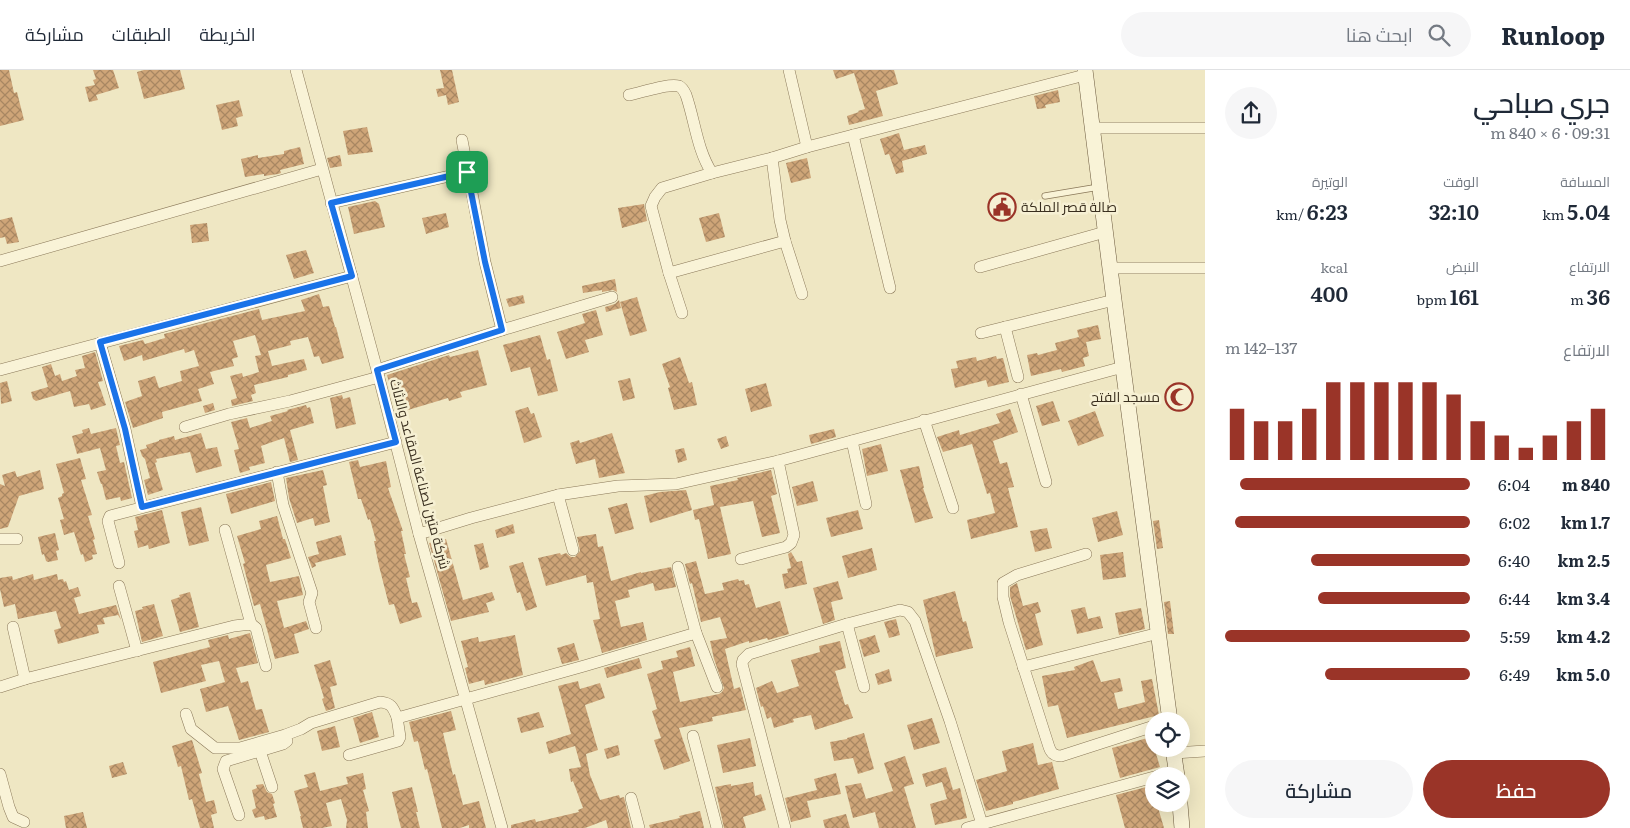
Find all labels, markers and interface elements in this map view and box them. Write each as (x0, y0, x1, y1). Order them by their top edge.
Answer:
search box (1121, 12, 1471, 57)
text: Runloop (1501, 17, 1605, 52)
text: مشاركة (25, 20, 84, 47)
text: الطبقات (112, 20, 171, 47)
text: الخريطة (199, 20, 256, 47)
text: ابحث هنا (1346, 20, 1413, 48)
icon: search (1425, 21, 1453, 49)
text: جري صباحي (1473, 80, 1610, 122)
button: share (1225, 87, 1277, 139)
text: 09:31 · 6 × 840 m (1490, 120, 1610, 144)
pin (446, 151, 488, 193)
icon: arrive (453, 158, 481, 186)
text: الوتيرة (1312, 171, 1348, 191)
text: الوقت (1443, 171, 1479, 191)
text: المسافة (1560, 171, 1610, 191)
public building icon: صالة قصر الملكة (987, 192, 1017, 222)
text: 6:23 (1307, 195, 1348, 226)
text: 32:10 (1429, 195, 1479, 226)
text: 5.04 (1567, 195, 1610, 226)
place label: صالة قصر الملكة (1021, 196, 1117, 216)
text: /km (1276, 204, 1307, 224)
text: km (1542, 204, 1567, 224)
text: النبض (1446, 256, 1479, 276)
text: الارتفاع (1569, 256, 1610, 276)
text: kcal (1320, 257, 1348, 277)
text: 400 (1311, 277, 1348, 308)
text: 161 (1450, 280, 1479, 311)
text: 36 (1587, 280, 1610, 311)
text: bpm (1417, 289, 1450, 309)
text: m (1570, 289, 1587, 309)
text: 137–142 m (1225, 335, 1297, 359)
text: الارتفاع (1563, 337, 1610, 361)
street label: شركة متين لصناعة المقاعد والاثاث (386, 376, 456, 571)
mosque icon: مسجد الفتح (1164, 382, 1194, 412)
place label: مسجد الفتح (1091, 386, 1160, 406)
text: 6:04 (1498, 472, 1530, 496)
text: 840 m (1562, 472, 1610, 496)
text: 6:02 (1499, 510, 1530, 534)
text: 1.7 km (1561, 510, 1610, 534)
text: 6:40 (1498, 548, 1530, 572)
text: 2.5 km (1558, 548, 1610, 572)
text: 6:44 (1499, 586, 1530, 610)
text: 3.4 km (1557, 586, 1610, 610)
text: 5:59 (1500, 624, 1530, 648)
text: 4.2 km (1557, 624, 1610, 648)
text: 6:49 (1499, 662, 1530, 686)
text: 5.0 km (1556, 662, 1610, 686)
map controls (1145, 712, 1190, 812)
button: locate (1145, 712, 1190, 757)
button: مشاركة (1225, 760, 1413, 818)
button: حفظ (1423, 760, 1610, 818)
button: layers (1145, 767, 1190, 812)

